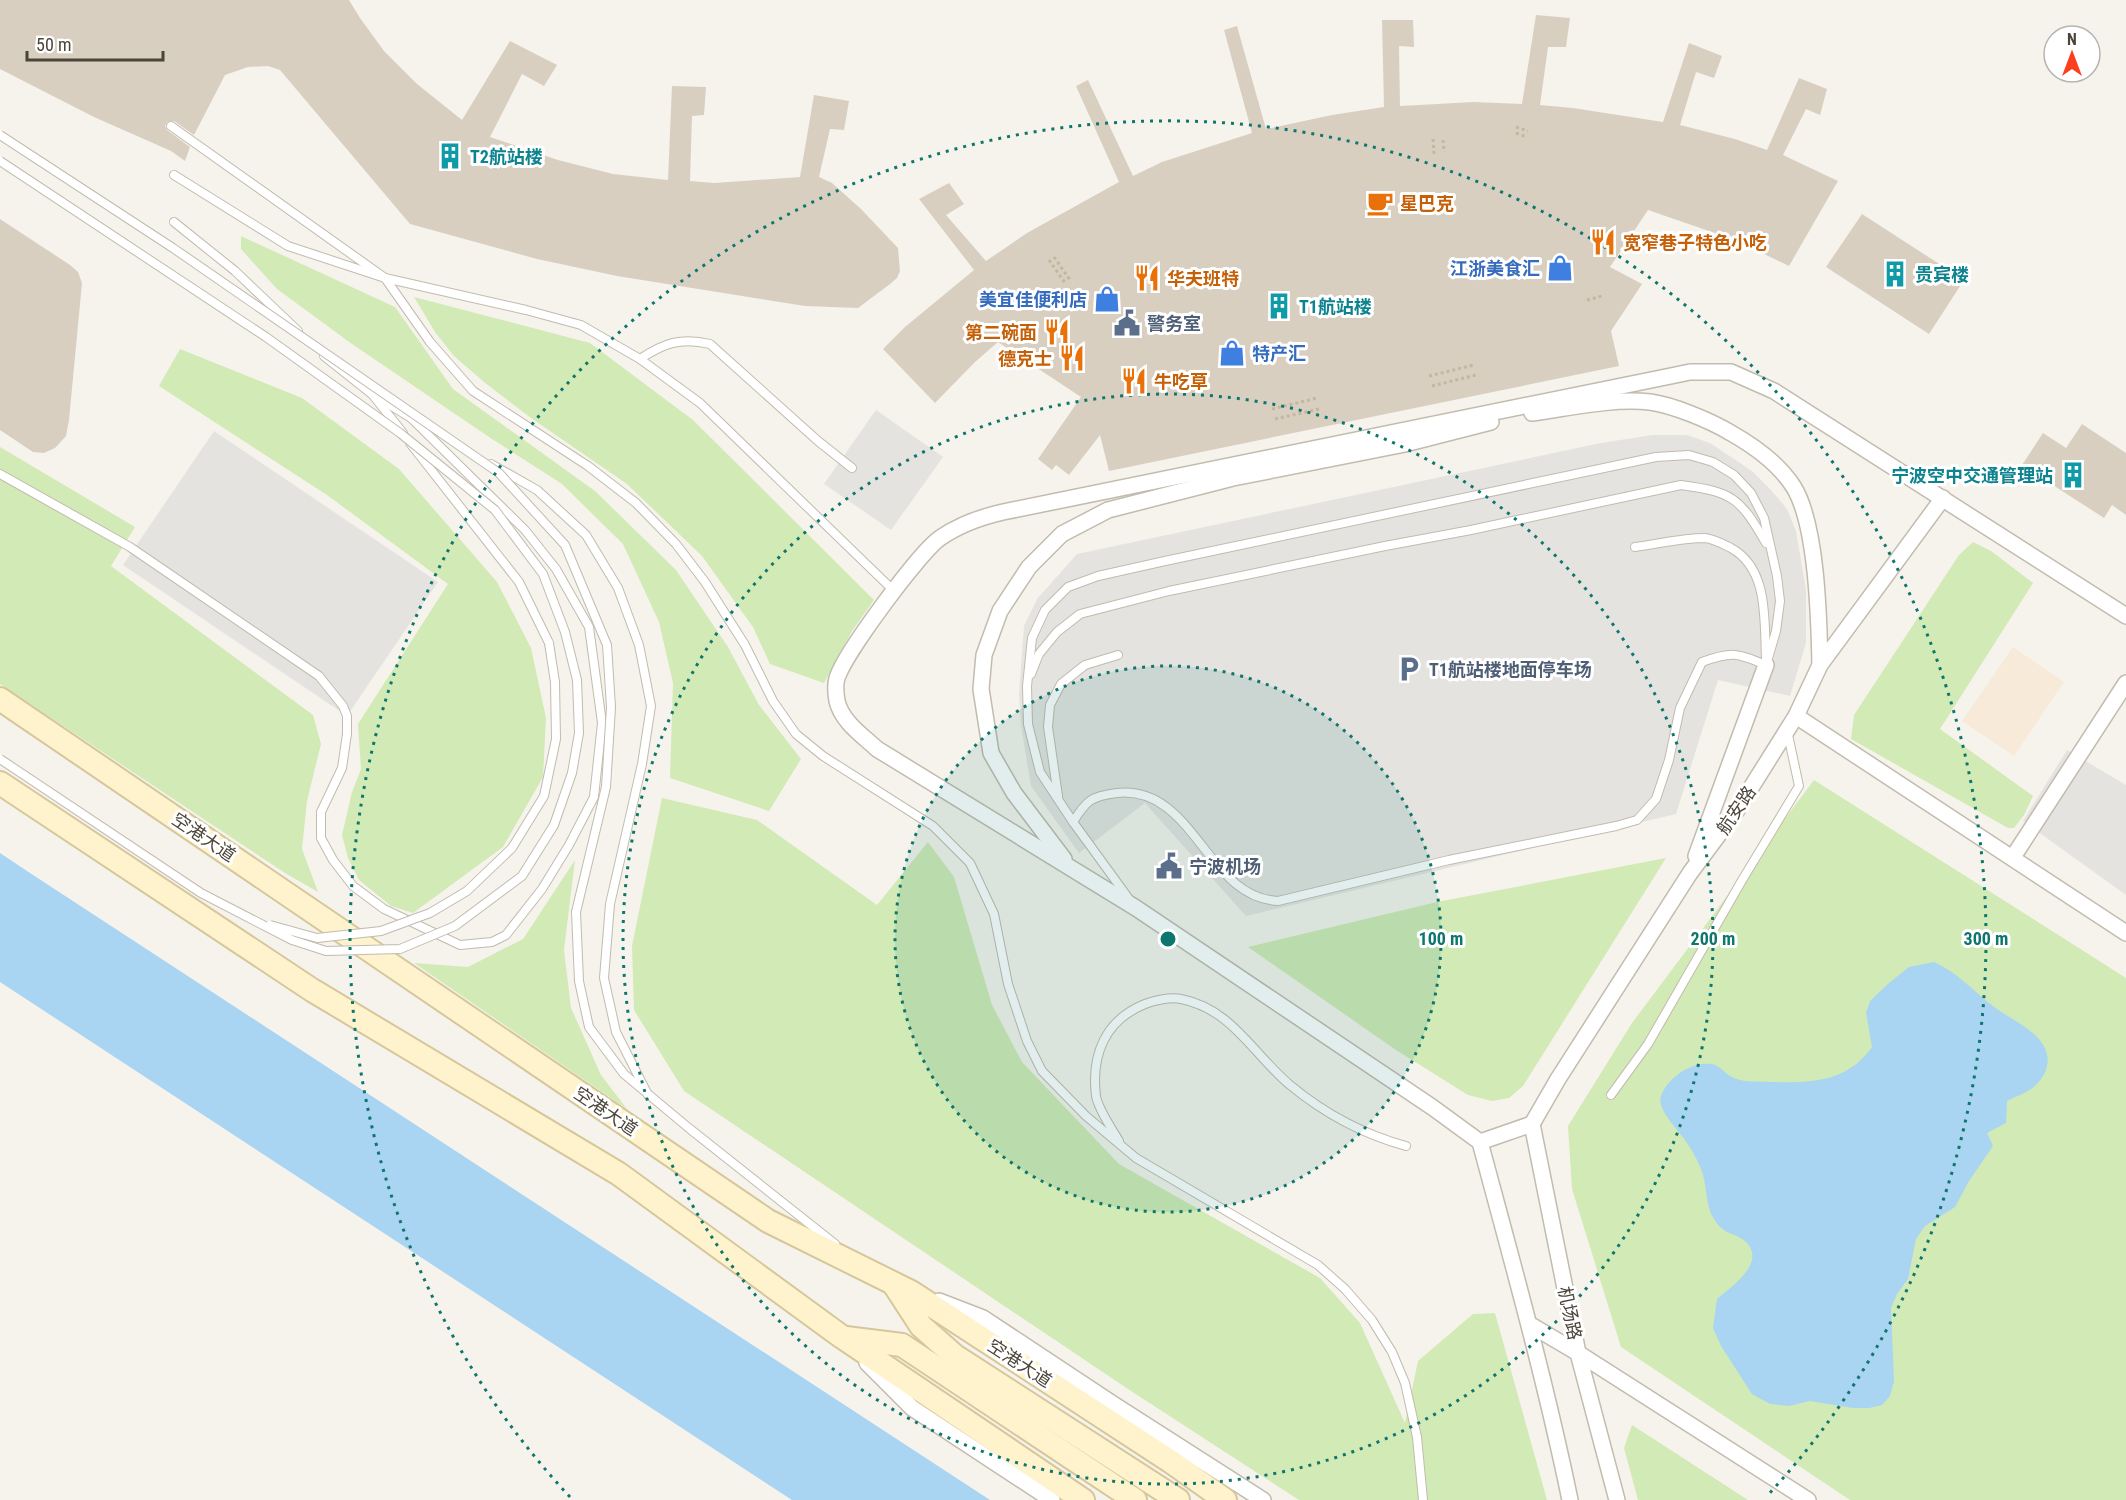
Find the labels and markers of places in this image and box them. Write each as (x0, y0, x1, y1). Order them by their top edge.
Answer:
building icon: T2航站楼 (435, 141, 465, 171)
place label: T2航站楼 (470, 146, 543, 167)
cafe icon: 星巴克 (1365, 188, 1395, 218)
place label: 星巴克 (1400, 193, 1454, 214)
restaurant icon: 宽窄巷子特色小吃 (1588, 227, 1618, 257)
place label: 宽窄巷子特色小吃 (1623, 232, 1767, 253)
shop icon: 江浙美食汇 (1545, 253, 1575, 283)
place label: 江浙美食汇 (1450, 258, 1540, 279)
building icon: 贵宾楼 (1880, 259, 1910, 289)
restaurant icon: 华夫班特 (1132, 263, 1162, 293)
place label: 贵宾楼 (1915, 264, 1969, 285)
place label: 华夫班特 (1167, 268, 1239, 289)
shop icon: 美宜佳便利店 (1092, 284, 1122, 314)
place label: 美宜佳便利店 (979, 289, 1087, 310)
building icon: T1航站楼 (1264, 291, 1294, 321)
place label: T1航站楼 (1299, 296, 1372, 317)
public building icon: 警务室 (1112, 308, 1142, 338)
place label: 警务室 (1147, 313, 1201, 334)
restaurant icon: 第二碗面 (1042, 317, 1072, 347)
place label: 第二碗面 (965, 322, 1037, 343)
shop icon: 特产汇 (1217, 338, 1247, 368)
restaurant icon: 德克士 (1057, 343, 1087, 373)
place label: 特产汇 (1252, 343, 1306, 364)
place label: 德克士 (998, 348, 1052, 369)
restaurant icon: 牛吃草 (1119, 366, 1149, 396)
place label: 牛吃草 (1154, 371, 1208, 392)
building icon: 宁波空中交通管理站 (2058, 460, 2088, 490)
place label: 宁波空中交通管理站 (1891, 465, 2053, 486)
parking icon: T1航站楼地面停车场 (1394, 654, 1424, 684)
place label: T1航站楼地面停车场 (1429, 659, 1592, 680)
public building icon: 宁波机场 (1154, 851, 1184, 881)
place label: 宁波机场 (1189, 856, 1261, 877)
centre of rings (1158, 929, 1178, 949)

